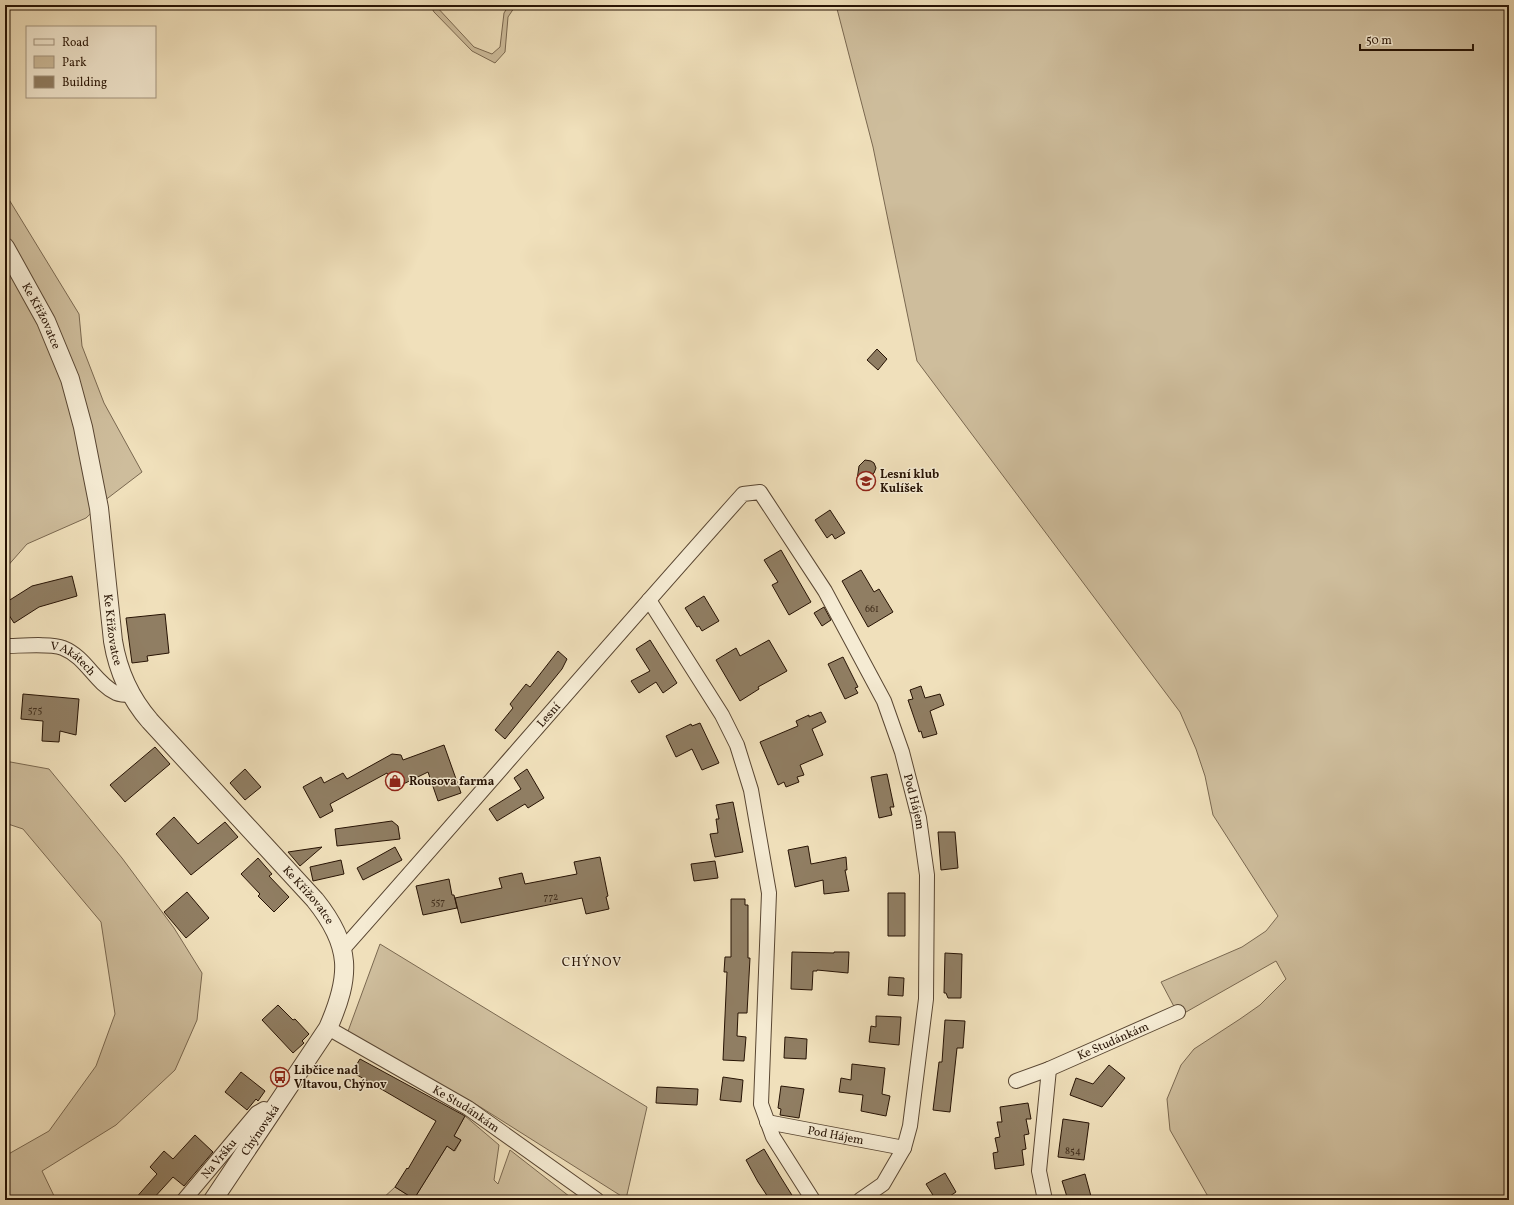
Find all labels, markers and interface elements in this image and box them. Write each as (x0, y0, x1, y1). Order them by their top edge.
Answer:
legend (26, 26, 156, 98)
scale bar (1360, 26, 1473, 52)
text: 50 m (1366, 33, 1392, 49)
text: Road (62, 35, 89, 51)
text: Park (62, 55, 87, 71)
text: Building (62, 75, 107, 91)
street label: Ke Křižovatce (17, 280, 64, 352)
place label: Lesní klub Kulíšek (880, 467, 939, 497)
school or university icon: Lesní klub Kulíšek (855, 470, 877, 492)
street label: Ke Křižovatce (99, 593, 125, 668)
house number: 661 (865, 602, 879, 616)
street label: V Akátech (49, 639, 99, 680)
street label: Lesní (534, 699, 565, 731)
house number: 575 (28, 703, 42, 717)
shop icon: Rousova farma (384, 770, 406, 792)
street label: Pod Hájem (899, 772, 928, 831)
place label: Rousova farma (409, 774, 495, 790)
street label: Ke Křižovatce (278, 863, 337, 928)
house number: 772 (544, 890, 558, 904)
house number: 557 (431, 895, 445, 909)
district label: CHÝNOV (562, 954, 622, 972)
street label: Ke Studánkám (1075, 1019, 1152, 1064)
place label: Libčice nad Vltavou, Chýnov (294, 1063, 387, 1093)
bus stop icon: Libčice nad Vltavou, Chýnov (269, 1066, 291, 1088)
street label: Ke Studánkám (429, 1082, 502, 1137)
street label: Chýnovská (238, 1102, 284, 1159)
street label: Pod Hájem (806, 1123, 865, 1149)
street label: Na Vršku (198, 1136, 241, 1183)
house number: 854 (1065, 1144, 1081, 1158)

